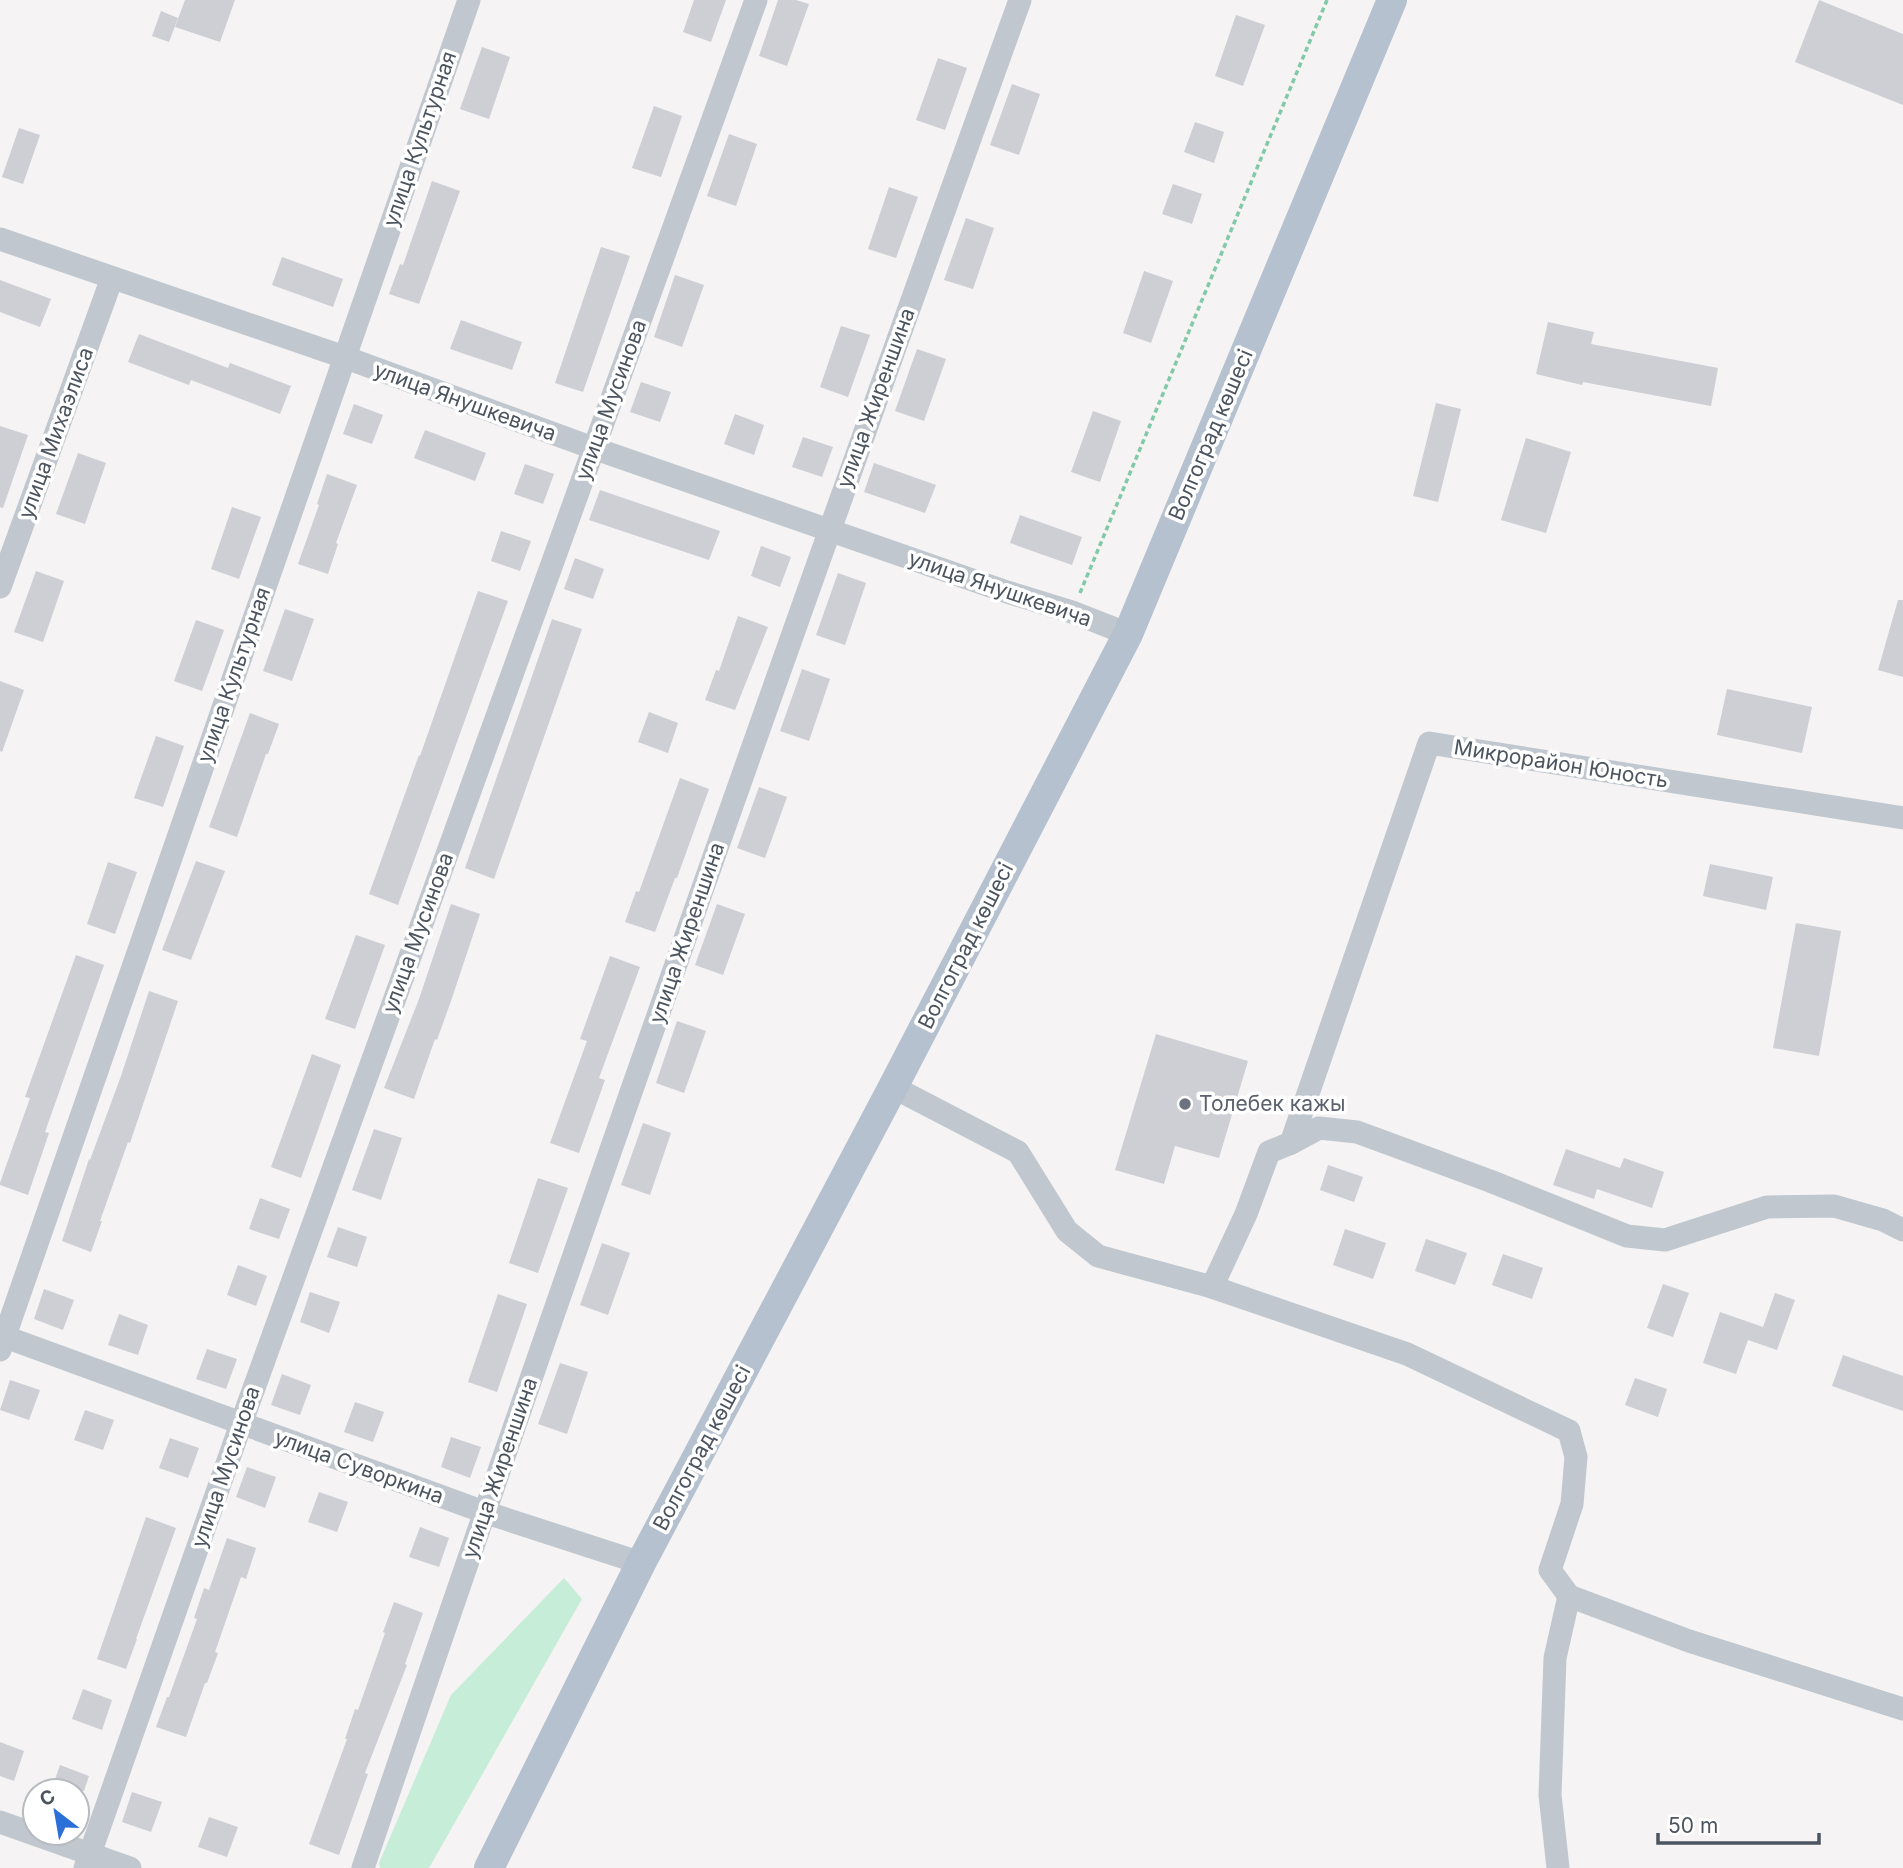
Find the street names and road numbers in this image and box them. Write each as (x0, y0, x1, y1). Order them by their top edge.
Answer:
street label: улица Культурная (378, 48, 461, 230)
street label: улица Жиреншина (831, 304, 920, 491)
street label: улица Мусинова (570, 316, 651, 484)
street label: улица Михаэлиса (13, 344, 98, 522)
street label: Волгоград көшесі (1163, 346, 1258, 524)
street label: улица Янушкевича (371, 357, 560, 446)
street label: улица Янушкевича (905, 545, 1095, 632)
street label: улица Культурная (192, 584, 275, 766)
street label: Микрорайон Юность (1452, 734, 1670, 793)
street label: улица Жиреншина (644, 839, 729, 1027)
street label: улица Мусинова (377, 849, 458, 1017)
street label: Волгоград көшесі (913, 858, 1018, 1033)
street label: Волгоград көшесі (647, 1361, 756, 1535)
street label: улица Жиреншина (457, 1374, 542, 1562)
street label: улица Мусинова (186, 1383, 265, 1551)
street label: улица Суворкина (271, 1424, 447, 1509)

